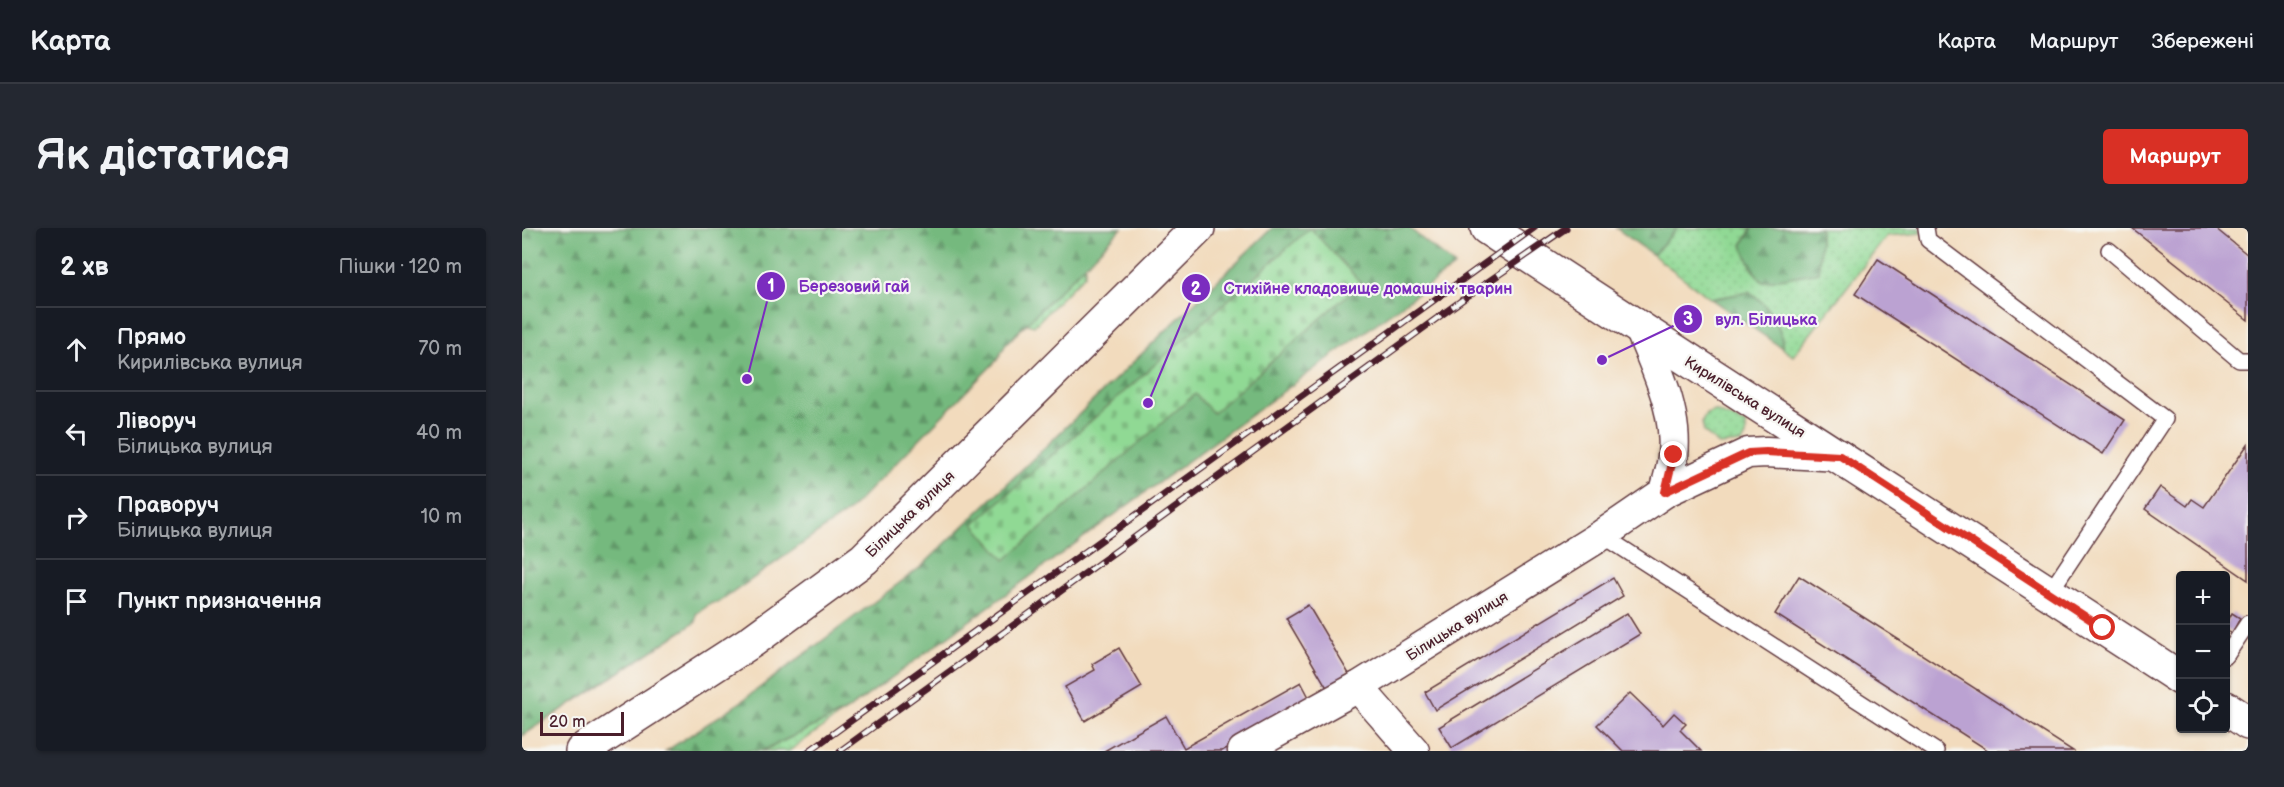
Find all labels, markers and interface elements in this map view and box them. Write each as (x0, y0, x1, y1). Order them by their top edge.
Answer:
text: Карта (30, 25, 110, 58)
text: Карта (1937, 29, 1996, 54)
text: Маршрут (2029, 29, 2119, 54)
text: Збережені (2152, 29, 2254, 54)
button: Маршрут (2103, 129, 2248, 184)
text: Як дістатися (36, 131, 290, 182)
text: 2 хв (60, 252, 109, 283)
text: Пішки · 120 m (339, 255, 462, 279)
callout: Березовий гай (756, 269, 921, 303)
callout: Стихійне кладовище домашніх тварин (1181, 271, 1524, 305)
text: 1 (767, 276, 775, 297)
text: Березовий гай (799, 278, 909, 297)
text: 2 (1191, 279, 1202, 300)
text: Стихійне кладовище домашніх тварин (1224, 280, 1512, 299)
callout: вул. Білицька (1673, 302, 1830, 336)
text: 3 (1683, 309, 1693, 330)
text: вул. Білицька (1715, 311, 1818, 330)
text: Прямо (117, 324, 186, 351)
icon: ahead (60, 333, 93, 366)
text: 70 m (418, 337, 462, 361)
text: Кирилівська вулиця (117, 351, 303, 375)
street label: Кирилівська вулиця (1681, 352, 1809, 442)
text: Ліворуч (117, 408, 197, 435)
icon: left (60, 417, 93, 450)
text: 40 m (416, 421, 462, 445)
text: Білицька вулиця (117, 435, 273, 459)
route end (1660, 441, 1686, 467)
street label: Білицька вулиця (862, 467, 959, 562)
text: Праворуч (117, 492, 219, 519)
icon: right (60, 501, 93, 534)
text: 10 m (421, 505, 462, 529)
text: Білицька вулиця (117, 519, 273, 543)
map controls (2176, 571, 2230, 733)
button: + (2176, 571, 2230, 625)
icon: arrive (60, 585, 93, 618)
street label: Білицька вулиця (1403, 587, 1512, 665)
text: Пункт призначення (117, 588, 322, 615)
route start (2089, 614, 2115, 640)
button: − (2176, 625, 2230, 679)
button: locate (2176, 679, 2230, 733)
scale bar (540, 709, 624, 736)
text: 20 m (549, 713, 585, 732)

